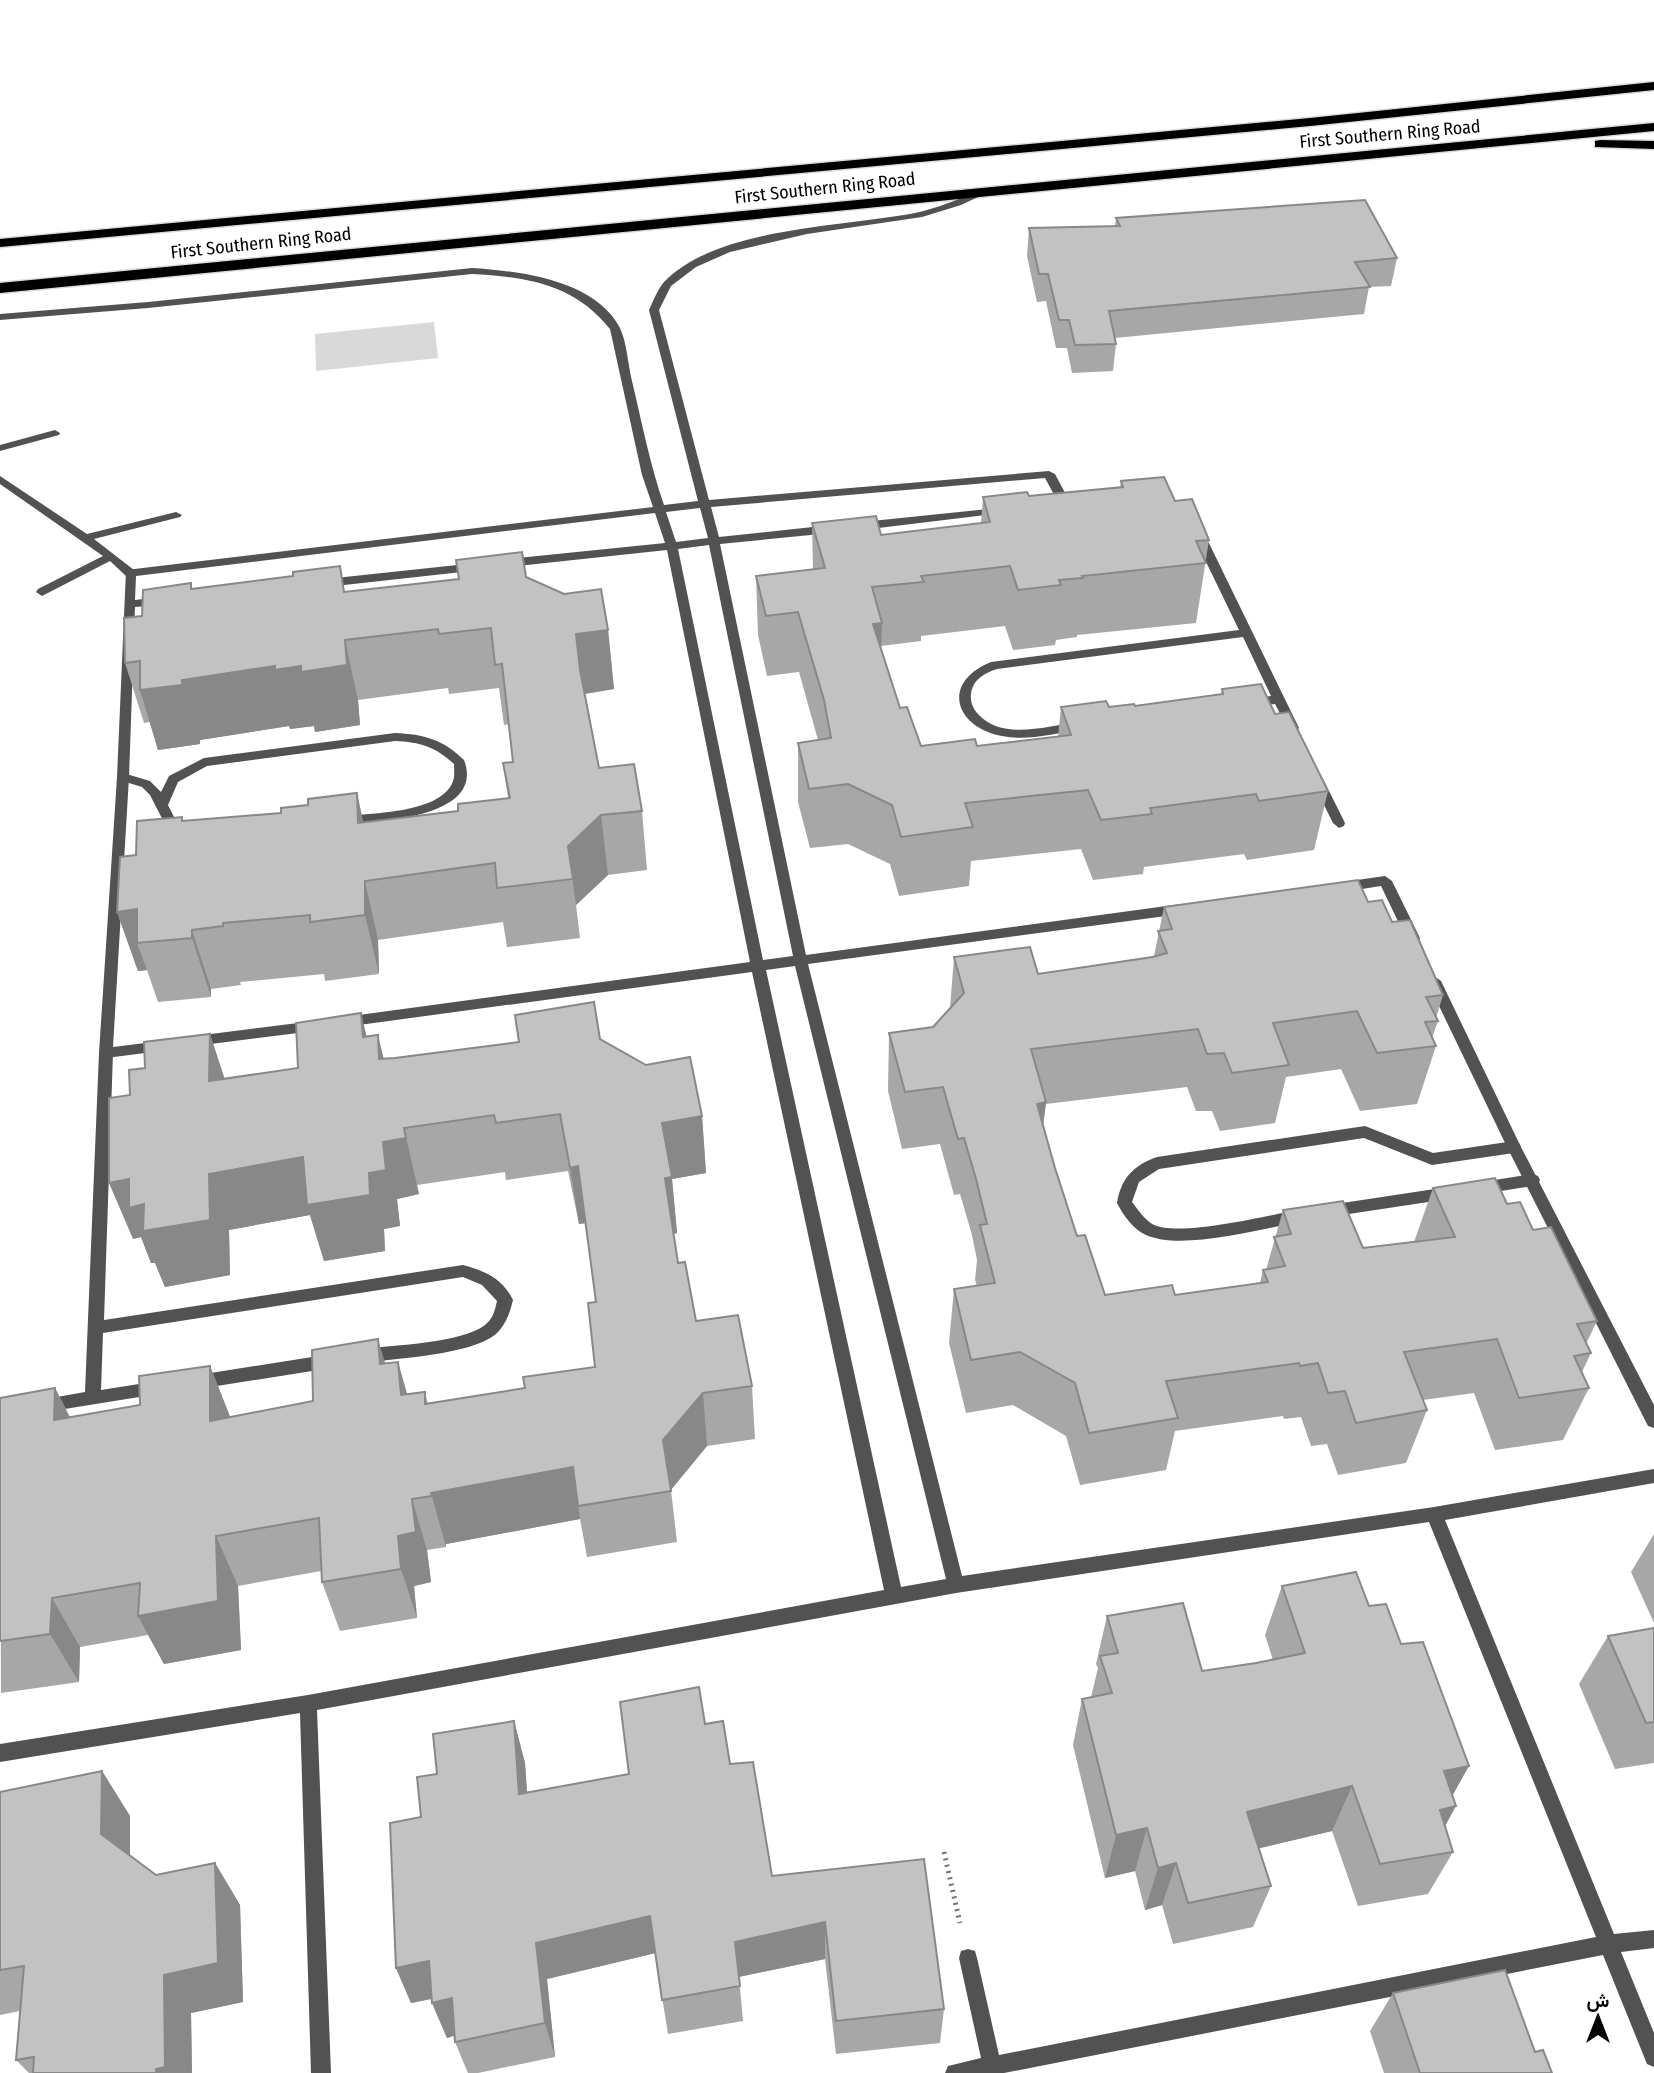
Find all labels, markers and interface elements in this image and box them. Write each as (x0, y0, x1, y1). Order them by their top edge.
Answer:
street label: First Southern Ring Road (1299, 115, 1481, 153)
street label: First Southern Ring Road (734, 168, 916, 208)
street label: First Southern Ring Road (170, 223, 352, 263)
north arrow (1563, 1982, 1633, 2052)
text: ش (1587, 1989, 1610, 2012)

